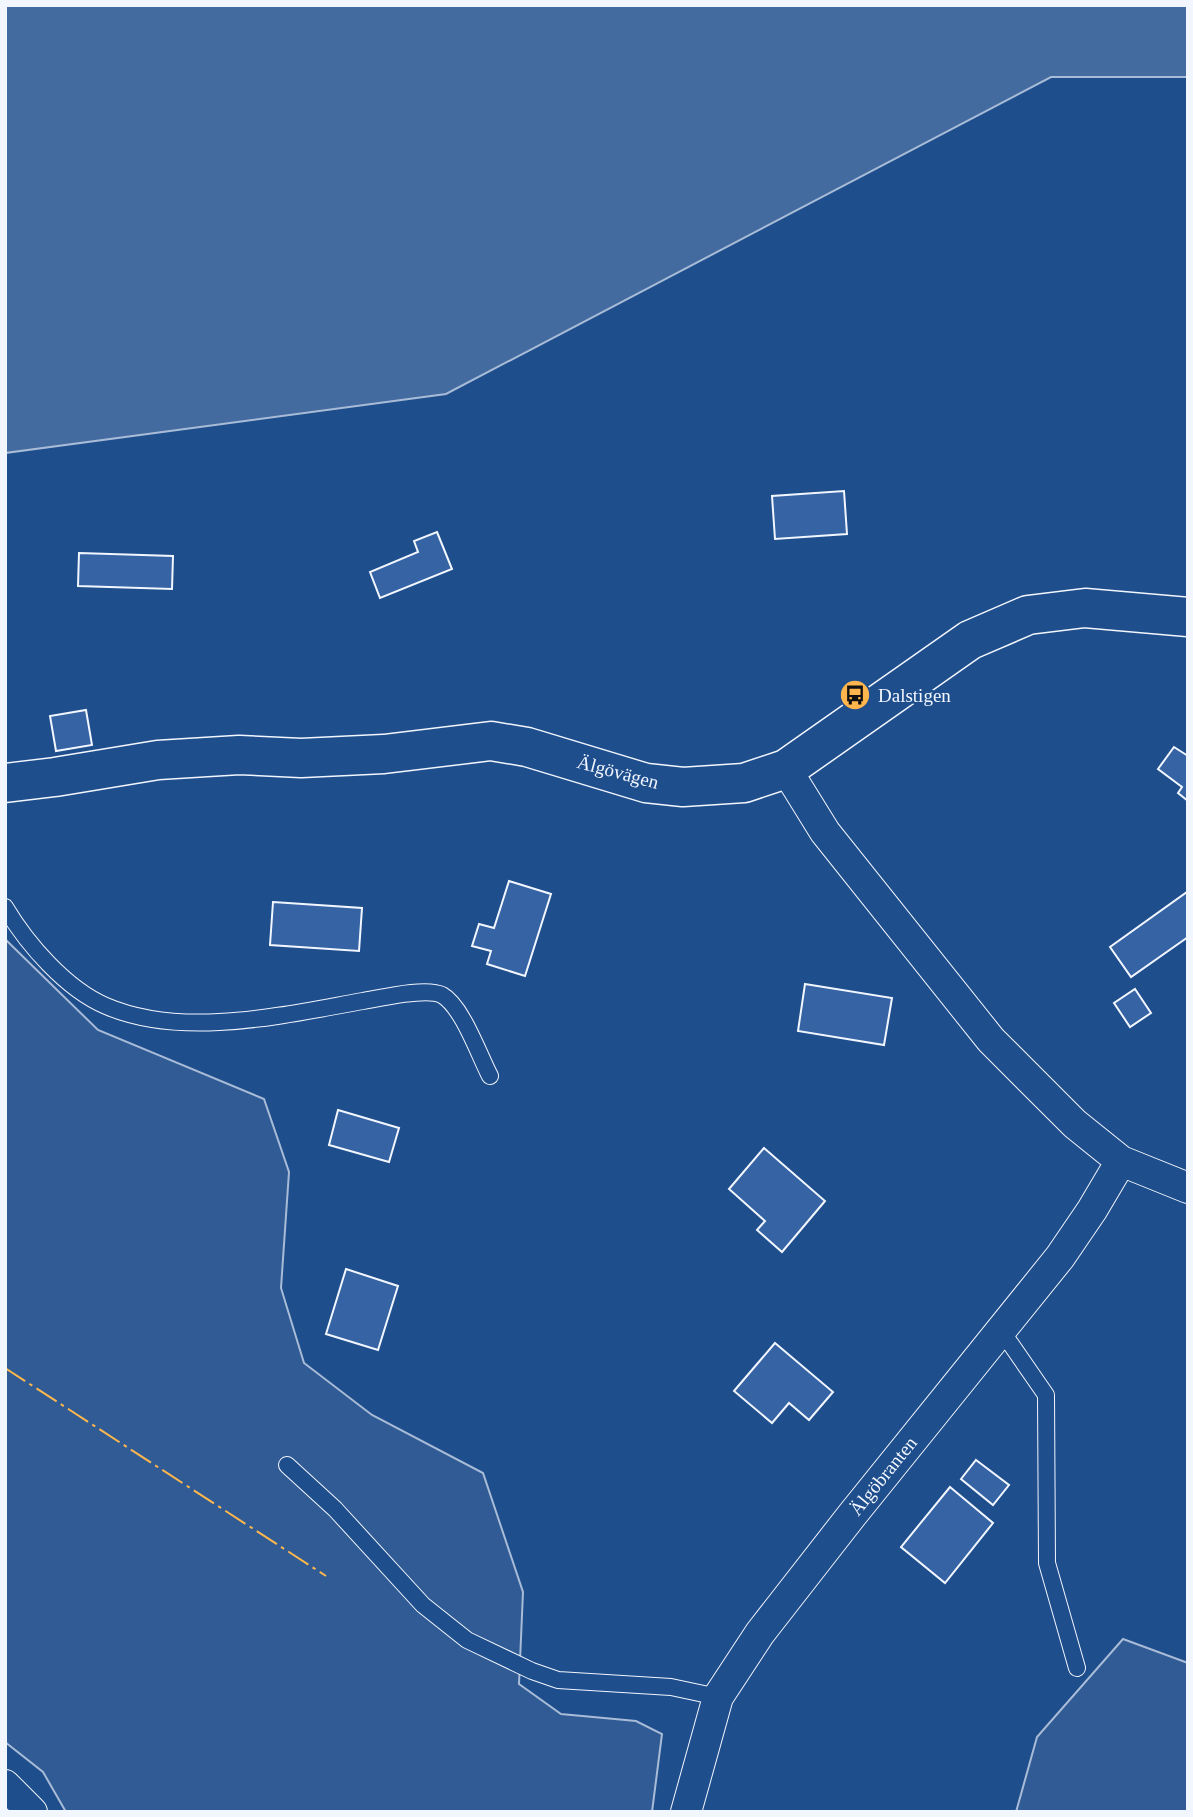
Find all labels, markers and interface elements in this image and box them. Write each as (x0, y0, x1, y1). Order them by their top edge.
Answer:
bus stop icon: Dalstigen (838, 678, 872, 712)
place label: Dalstigen (878, 685, 951, 706)
street label: Älgövägen (575, 751, 661, 793)
street label: Älgöbranten (845, 1432, 921, 1520)

